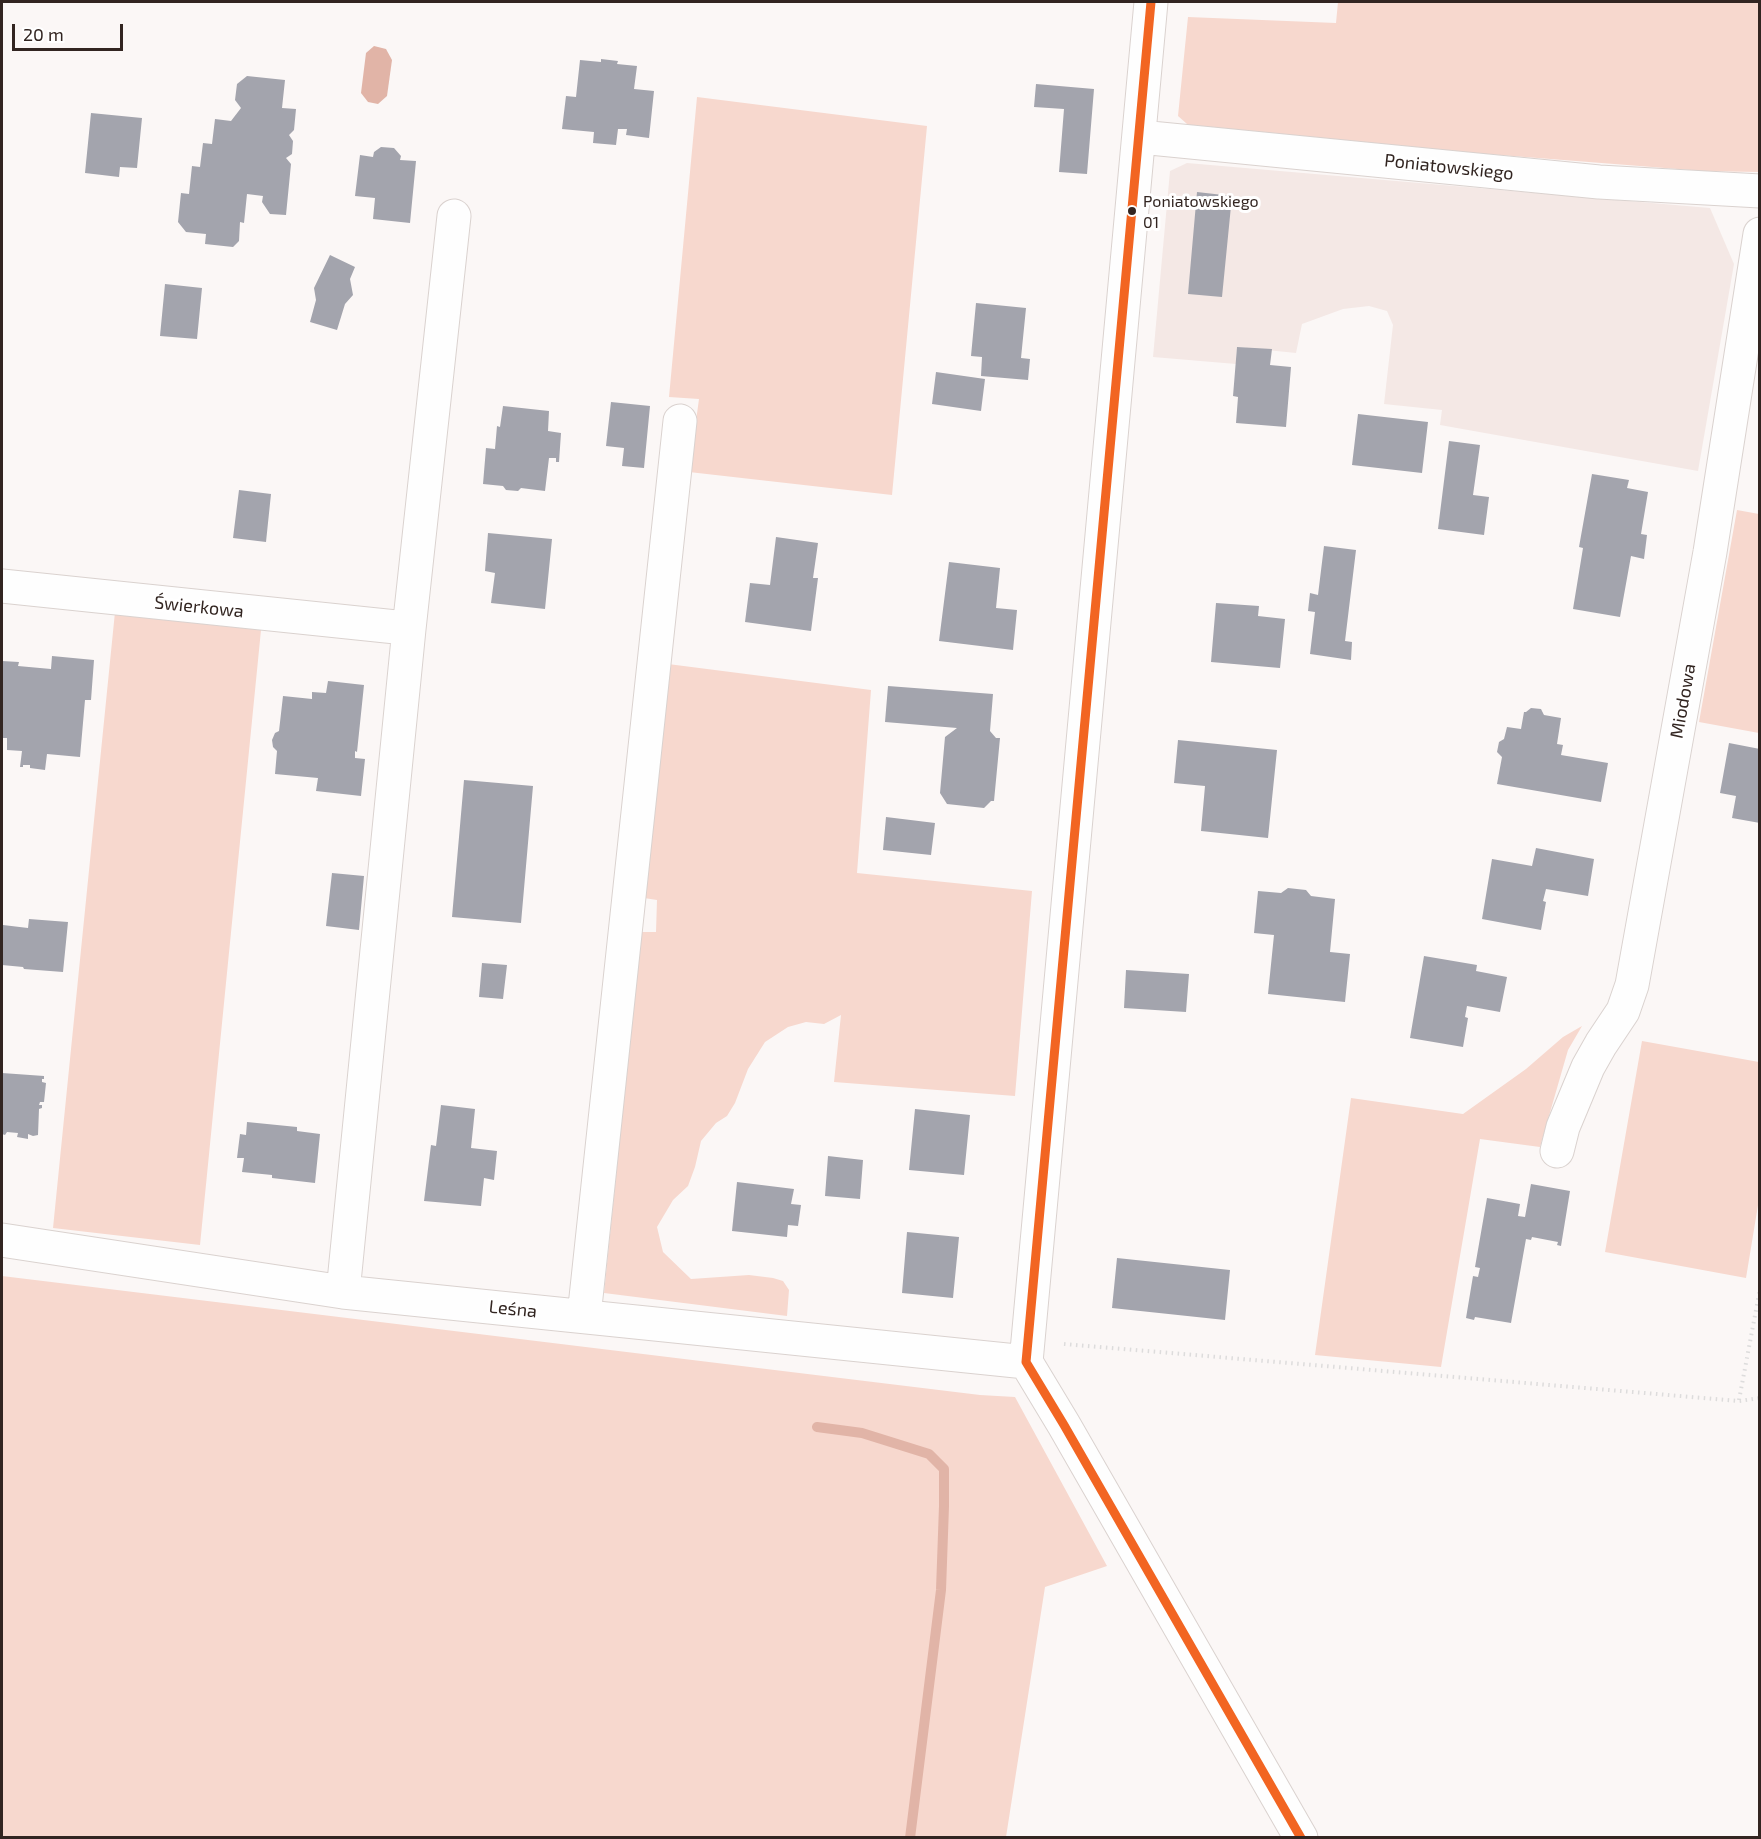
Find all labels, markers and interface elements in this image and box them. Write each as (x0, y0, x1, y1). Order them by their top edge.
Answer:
scale bar (15, 12, 126, 50)
text: 20 m (23, 23, 64, 45)
street label: Poniatowskiego (1383, 149, 1515, 185)
place label: Poniatowskiego 01 (1143, 192, 1259, 230)
marker: Poniatowskiego 01 (1126, 205, 1138, 217)
street label: Świerkowa (153, 592, 245, 622)
street label: Miodowa (1666, 662, 1700, 740)
street label: Leśna (488, 1296, 538, 1322)

